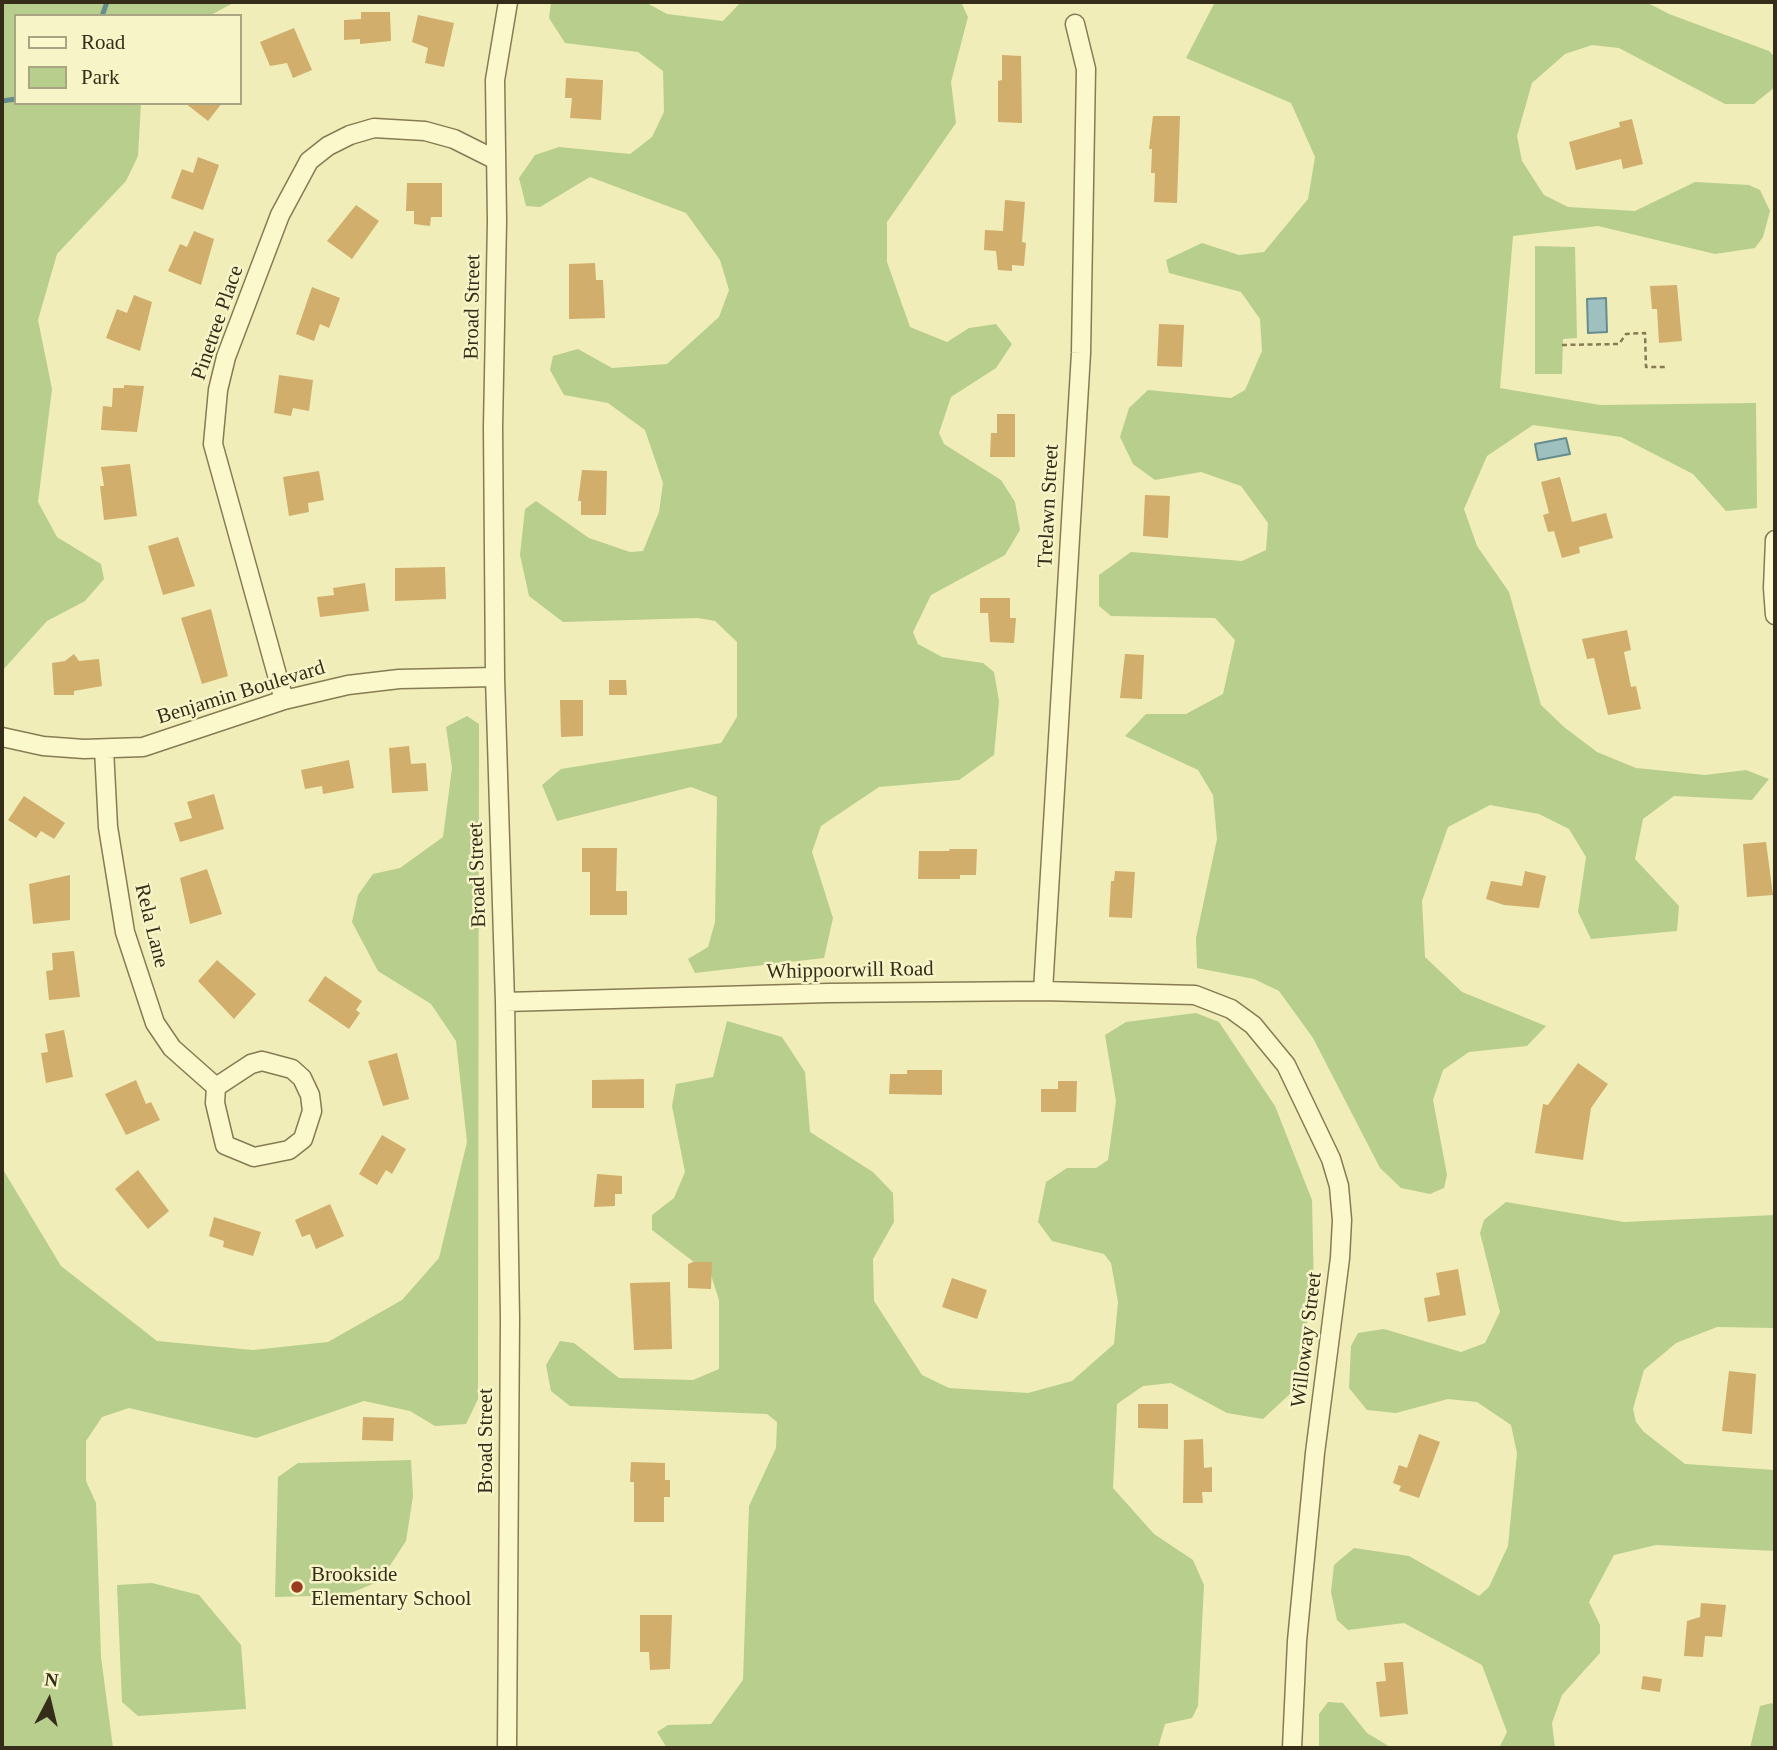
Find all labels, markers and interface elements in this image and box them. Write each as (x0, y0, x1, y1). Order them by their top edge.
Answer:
legend (14, 14, 242, 105)
text: Road (81, 30, 125, 54)
text: Park (81, 65, 120, 89)
street label: Broad Street (459, 254, 487, 360)
street label: Pinetree Place (187, 262, 249, 384)
street label: Trelawn Street (1033, 444, 1065, 568)
street label: Benjamin Boulevard (154, 655, 328, 731)
street label: Broad Street (464, 822, 492, 928)
street label: Rela Lane (128, 881, 174, 971)
street label: Whippoorwill Road (766, 957, 934, 985)
street label: Willoway Street (1286, 1271, 1328, 1409)
street label: Broad Street (473, 1388, 499, 1494)
place label: Brookside Elementary School (311, 1562, 471, 1612)
marker: Brookside Elementary School (289, 1579, 305, 1595)
north arrow (14, 1666, 84, 1736)
text: N (44, 1668, 60, 1691)

